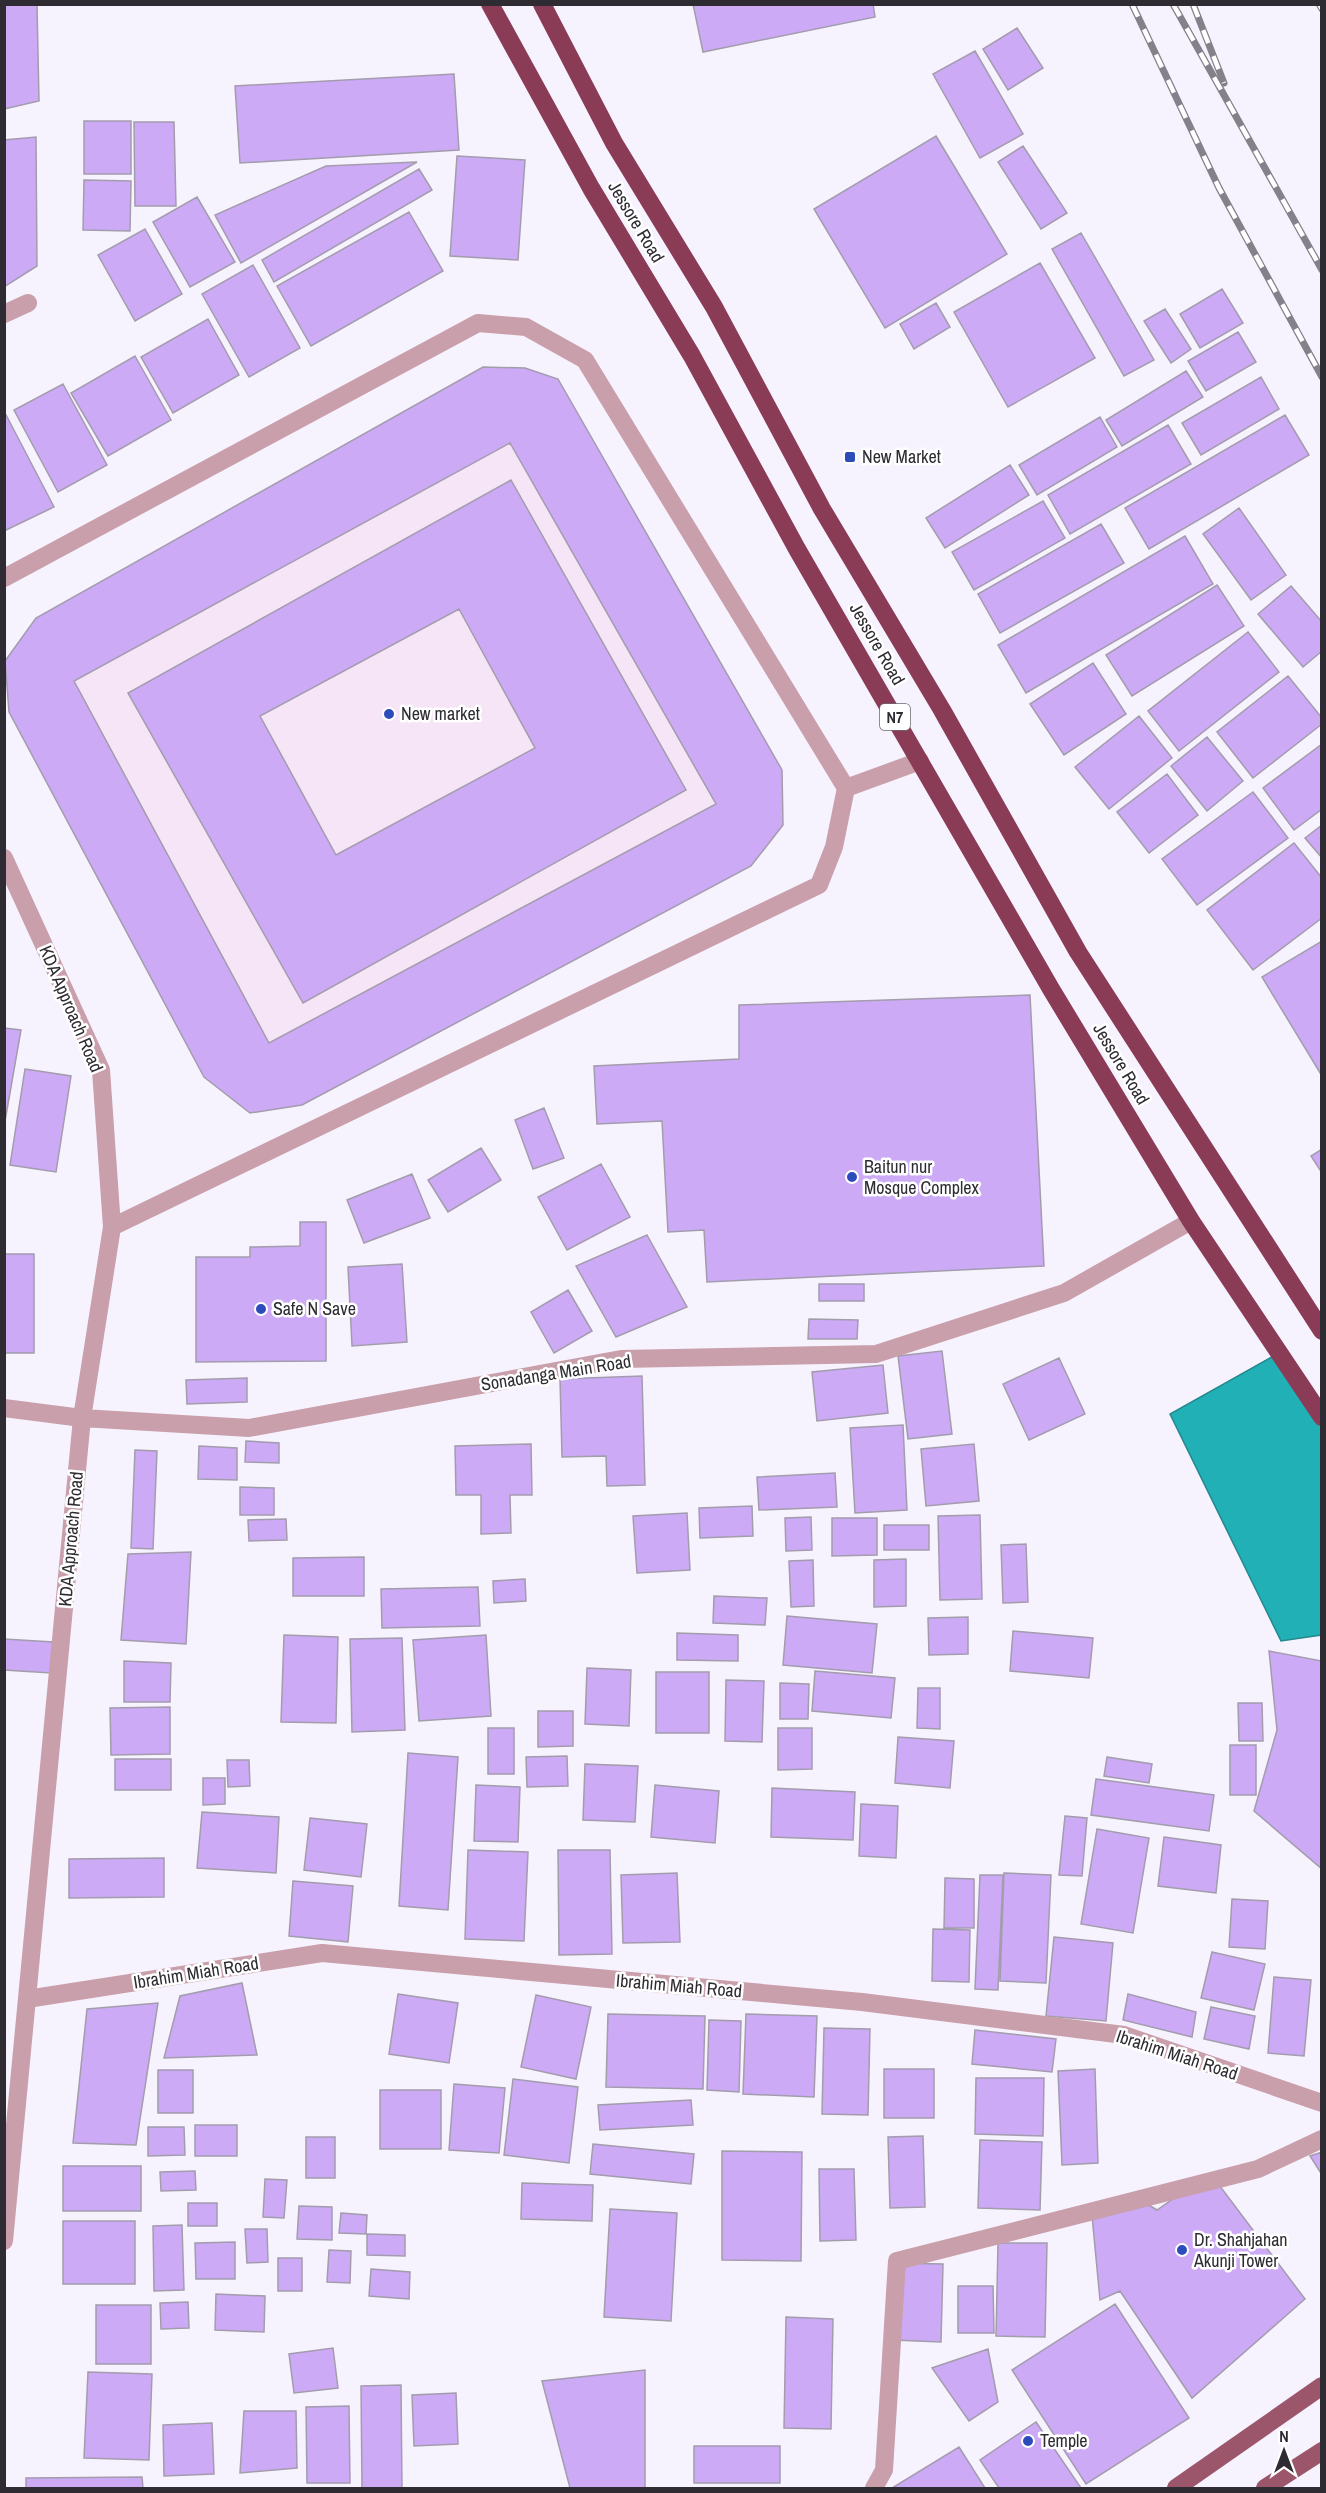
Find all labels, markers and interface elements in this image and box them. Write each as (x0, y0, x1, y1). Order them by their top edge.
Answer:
street label: Jessore Road (602, 176, 671, 267)
place label: New Market (862, 444, 941, 469)
marker: New Market (843, 450, 857, 464)
street label: Jessore Road (844, 598, 911, 689)
place label: New market (401, 701, 480, 726)
road number: N7 (880, 704, 910, 730)
marker: New market (382, 707, 396, 721)
street label: KDA Approach Road (34, 942, 109, 1076)
street label: Jessore Road (1087, 1018, 1156, 1109)
place label: Baitun nur Mosque Complex (864, 1154, 979, 1200)
marker: Baitun nur Mosque Complex (845, 1170, 859, 1184)
place label: Safe N Save (273, 1296, 356, 1321)
marker: Safe N Save (254, 1302, 268, 1316)
street label: Sonadanga Main Road (479, 1348, 633, 1397)
street label: KDA Approach Road (52, 1470, 89, 1607)
street label: Ibrahim Miah Road (132, 1950, 260, 1995)
street label: Ibrahim Miah Road (615, 1968, 743, 2003)
street label: Ibrahim Miah Road (1113, 2023, 1241, 2086)
place label: Dr. Shahjahan Akunji Tower (1193, 2227, 1288, 2273)
marker: Dr. Shahjahan Akunji Tower (1175, 2243, 1189, 2257)
north arrow (1254, 2421, 1314, 2481)
text: N (1279, 2425, 1289, 2447)
place label: Temple (1040, 2428, 1088, 2453)
marker: Temple (1021, 2434, 1035, 2448)

